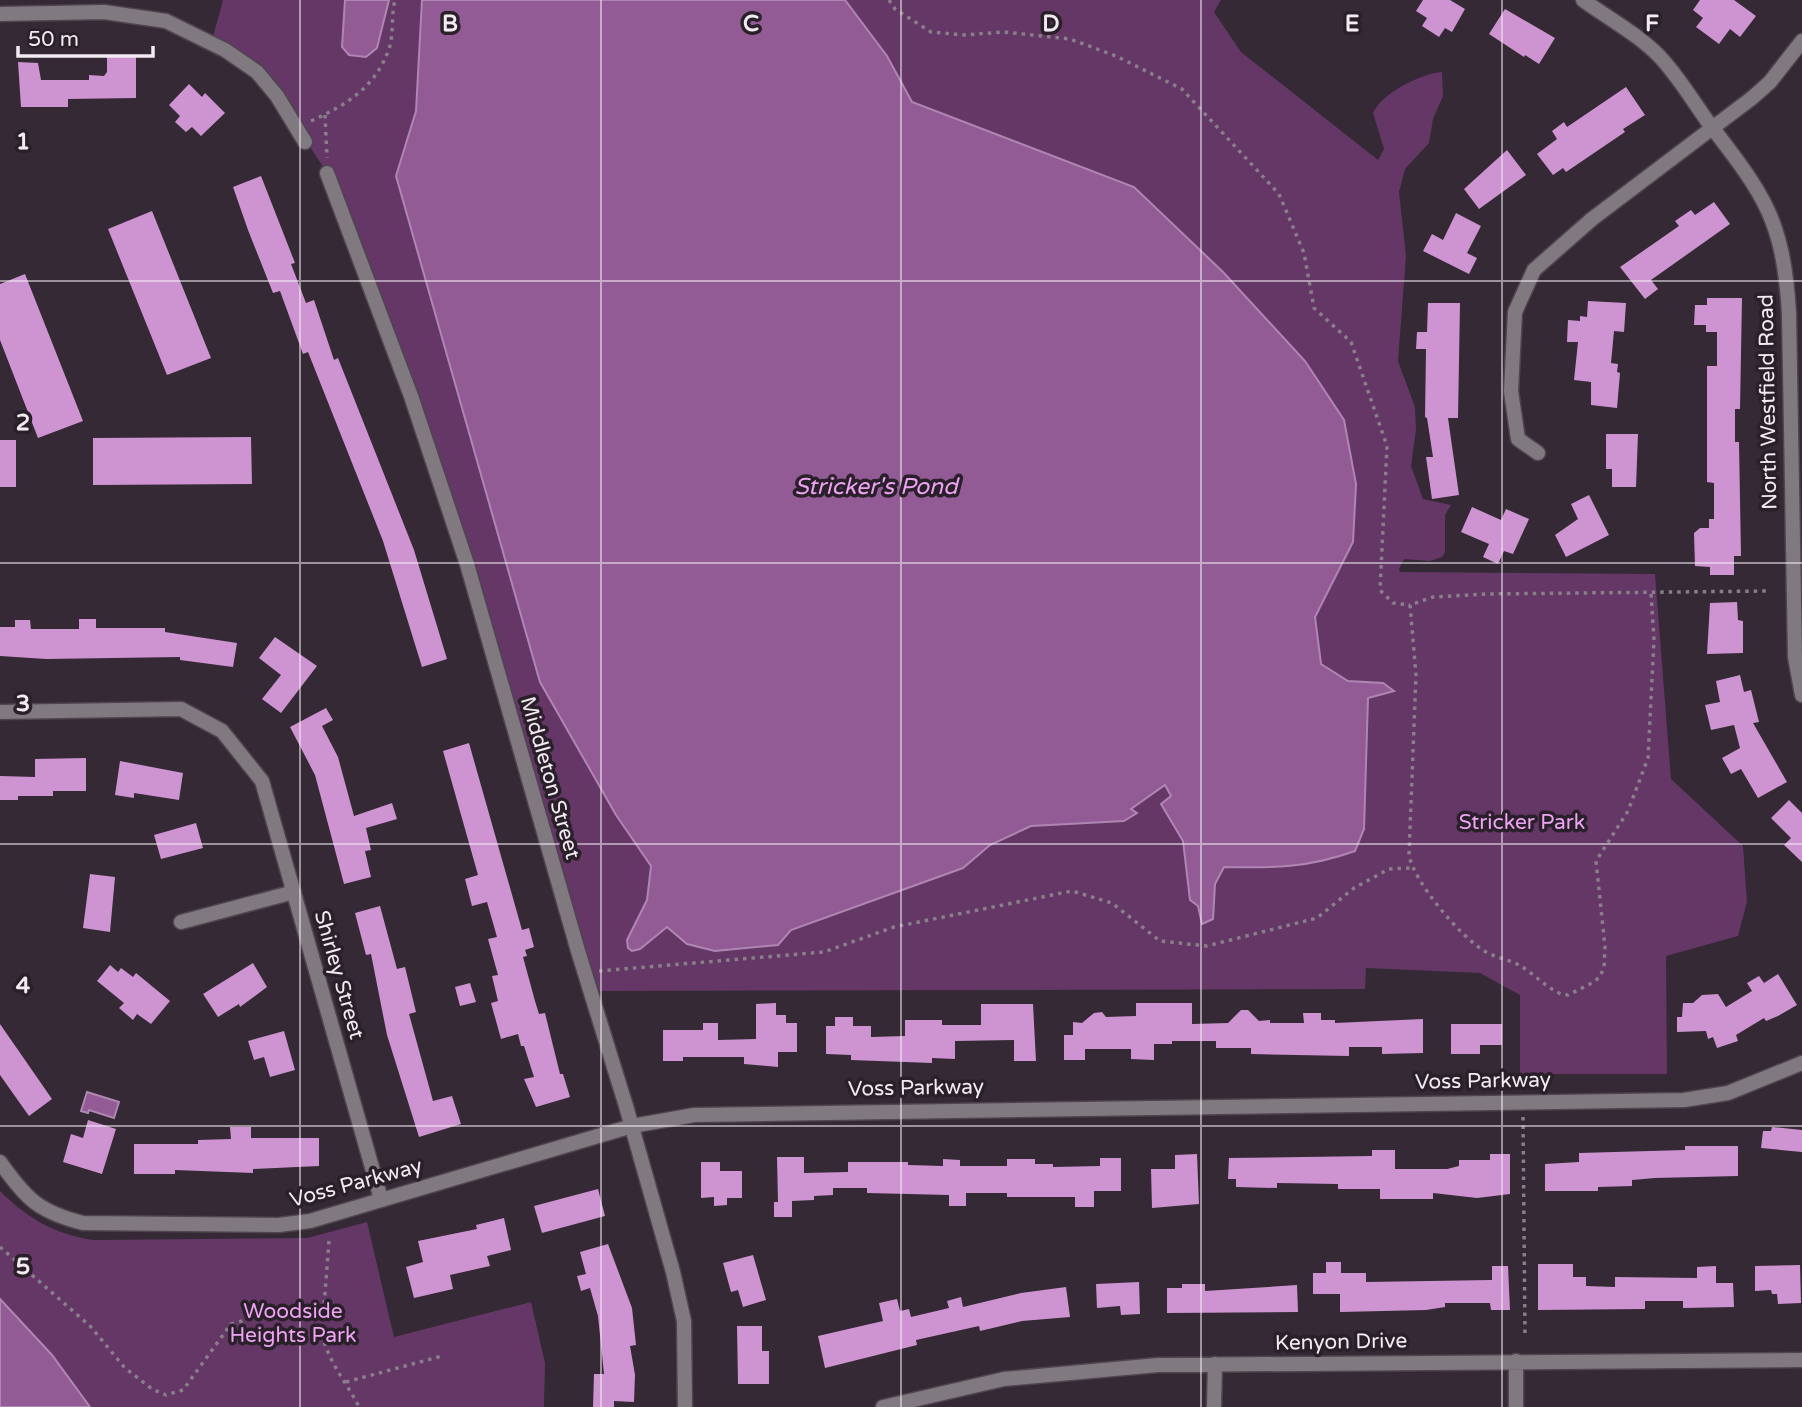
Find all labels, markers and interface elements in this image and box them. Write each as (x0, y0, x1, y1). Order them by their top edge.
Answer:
text: B (442, 10, 458, 38)
text: C (743, 10, 759, 38)
text: D (1042, 10, 1060, 38)
text: E (1345, 10, 1359, 38)
text: F (1645, 10, 1659, 38)
scale bar (18, 14, 152, 58)
text: 50 m (28, 27, 79, 52)
text: 1 (16, 128, 30, 156)
street label: North Westfield Road (1754, 294, 1782, 510)
text: 2 (16, 409, 30, 437)
water label: Stricker's Pond (794, 473, 960, 501)
text: 3 (16, 690, 30, 718)
street label: Middleton Street (515, 694, 585, 862)
park label: Stricker Park (1459, 810, 1585, 835)
street label: Shirley Street (309, 908, 369, 1042)
text: 4 (16, 972, 31, 1000)
street label: Voss Parkway (1415, 1067, 1551, 1095)
street label: Voss Parkway (848, 1074, 984, 1102)
street label: Voss Parkway (287, 1153, 425, 1213)
text: 5 (16, 1253, 30, 1281)
park label: Woodside Heights Park (230, 1299, 356, 1348)
street label: Kenyon Drive (1275, 1328, 1408, 1356)

